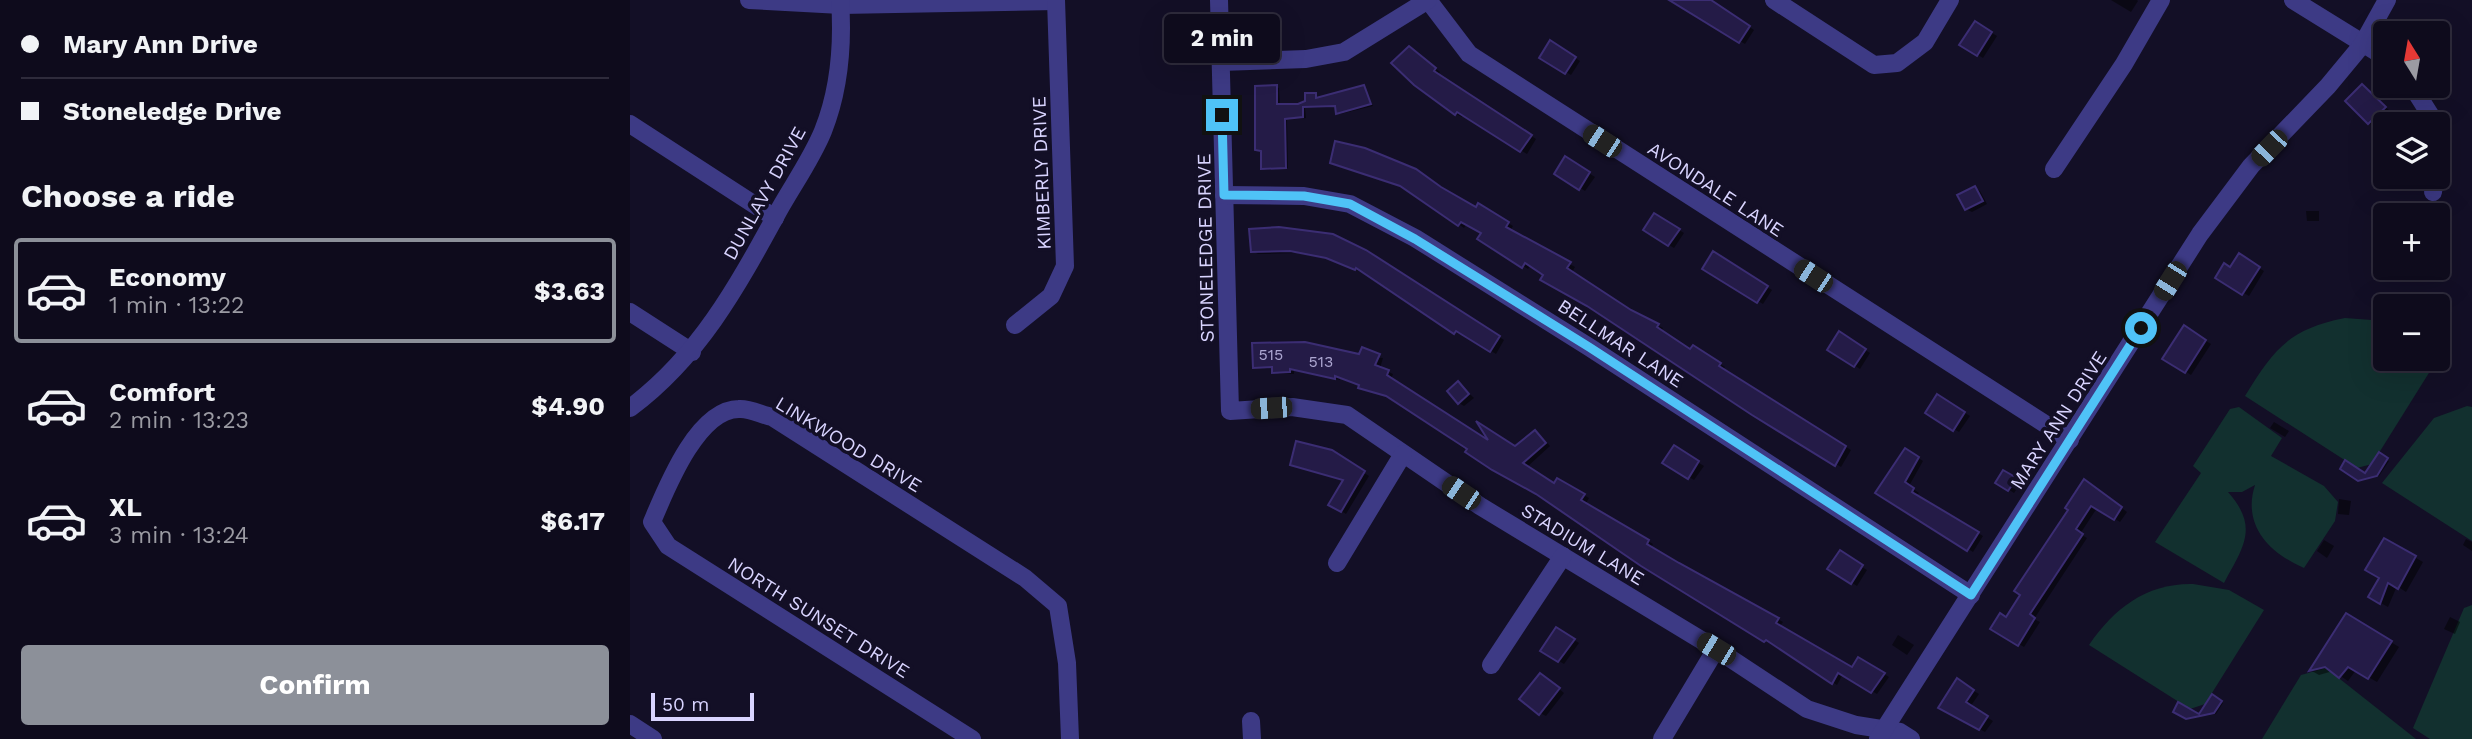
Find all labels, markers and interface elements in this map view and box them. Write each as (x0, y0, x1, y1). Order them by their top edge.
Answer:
callout: 2 min (1164, 13, 1280, 62)
north arrow (2373, 21, 2450, 98)
map controls (2373, 21, 2450, 371)
text: 2 min (1191, 25, 1253, 52)
text: Mary Ann Drive (63, 29, 258, 59)
text: Stoneledge Drive (63, 96, 282, 126)
street label: KIMBERLY DRIVE (1027, 96, 1056, 250)
route end (1206, 99, 1238, 131)
button: layers (2373, 112, 2450, 189)
car (1579, 121, 1626, 161)
street label: DUNLAVY DRIVE (718, 122, 811, 264)
car (2247, 126, 2292, 170)
street label: AVONDALE LANE (1643, 137, 1788, 242)
street label: STONELEDGE DRIVE (1192, 153, 1219, 343)
text: Choose a ride (21, 177, 235, 215)
button: + (2373, 203, 2450, 280)
car (1790, 256, 1837, 296)
car (2150, 258, 2191, 304)
icon: car (25, 259, 88, 322)
text: Economy (109, 262, 226, 292)
text: $3.63 (534, 276, 605, 306)
text: 1 min · 13:22 (109, 292, 245, 319)
street label: BELLMAR LANE (1554, 294, 1688, 393)
button: − (2373, 294, 2450, 371)
route start (2125, 312, 2157, 344)
house number: 515 (1259, 345, 1283, 364)
street label: MARY ANN DRIVE (2005, 347, 2112, 494)
house number: 513 (1309, 352, 1333, 371)
icon: car (25, 374, 88, 437)
text: Comfort (109, 377, 215, 407)
text: $4.90 (531, 391, 605, 421)
street label: LINKWOOD DRIVE (771, 392, 926, 497)
car (1250, 396, 1293, 420)
text: 2 min · 13:23 (109, 407, 249, 434)
car (1438, 473, 1485, 513)
icon: car (25, 489, 88, 552)
text: XL (109, 492, 142, 522)
street label: STADIUM LANE (1517, 499, 1648, 590)
text: $6.17 (540, 506, 605, 536)
text: 3 min · 13:24 (109, 522, 249, 549)
street label: NORTH SUNSET DRIVE (724, 552, 914, 683)
car (1693, 629, 1740, 669)
button: Confirm (21, 645, 609, 725)
scale bar (651, 690, 754, 722)
text: 50 m (662, 693, 709, 716)

